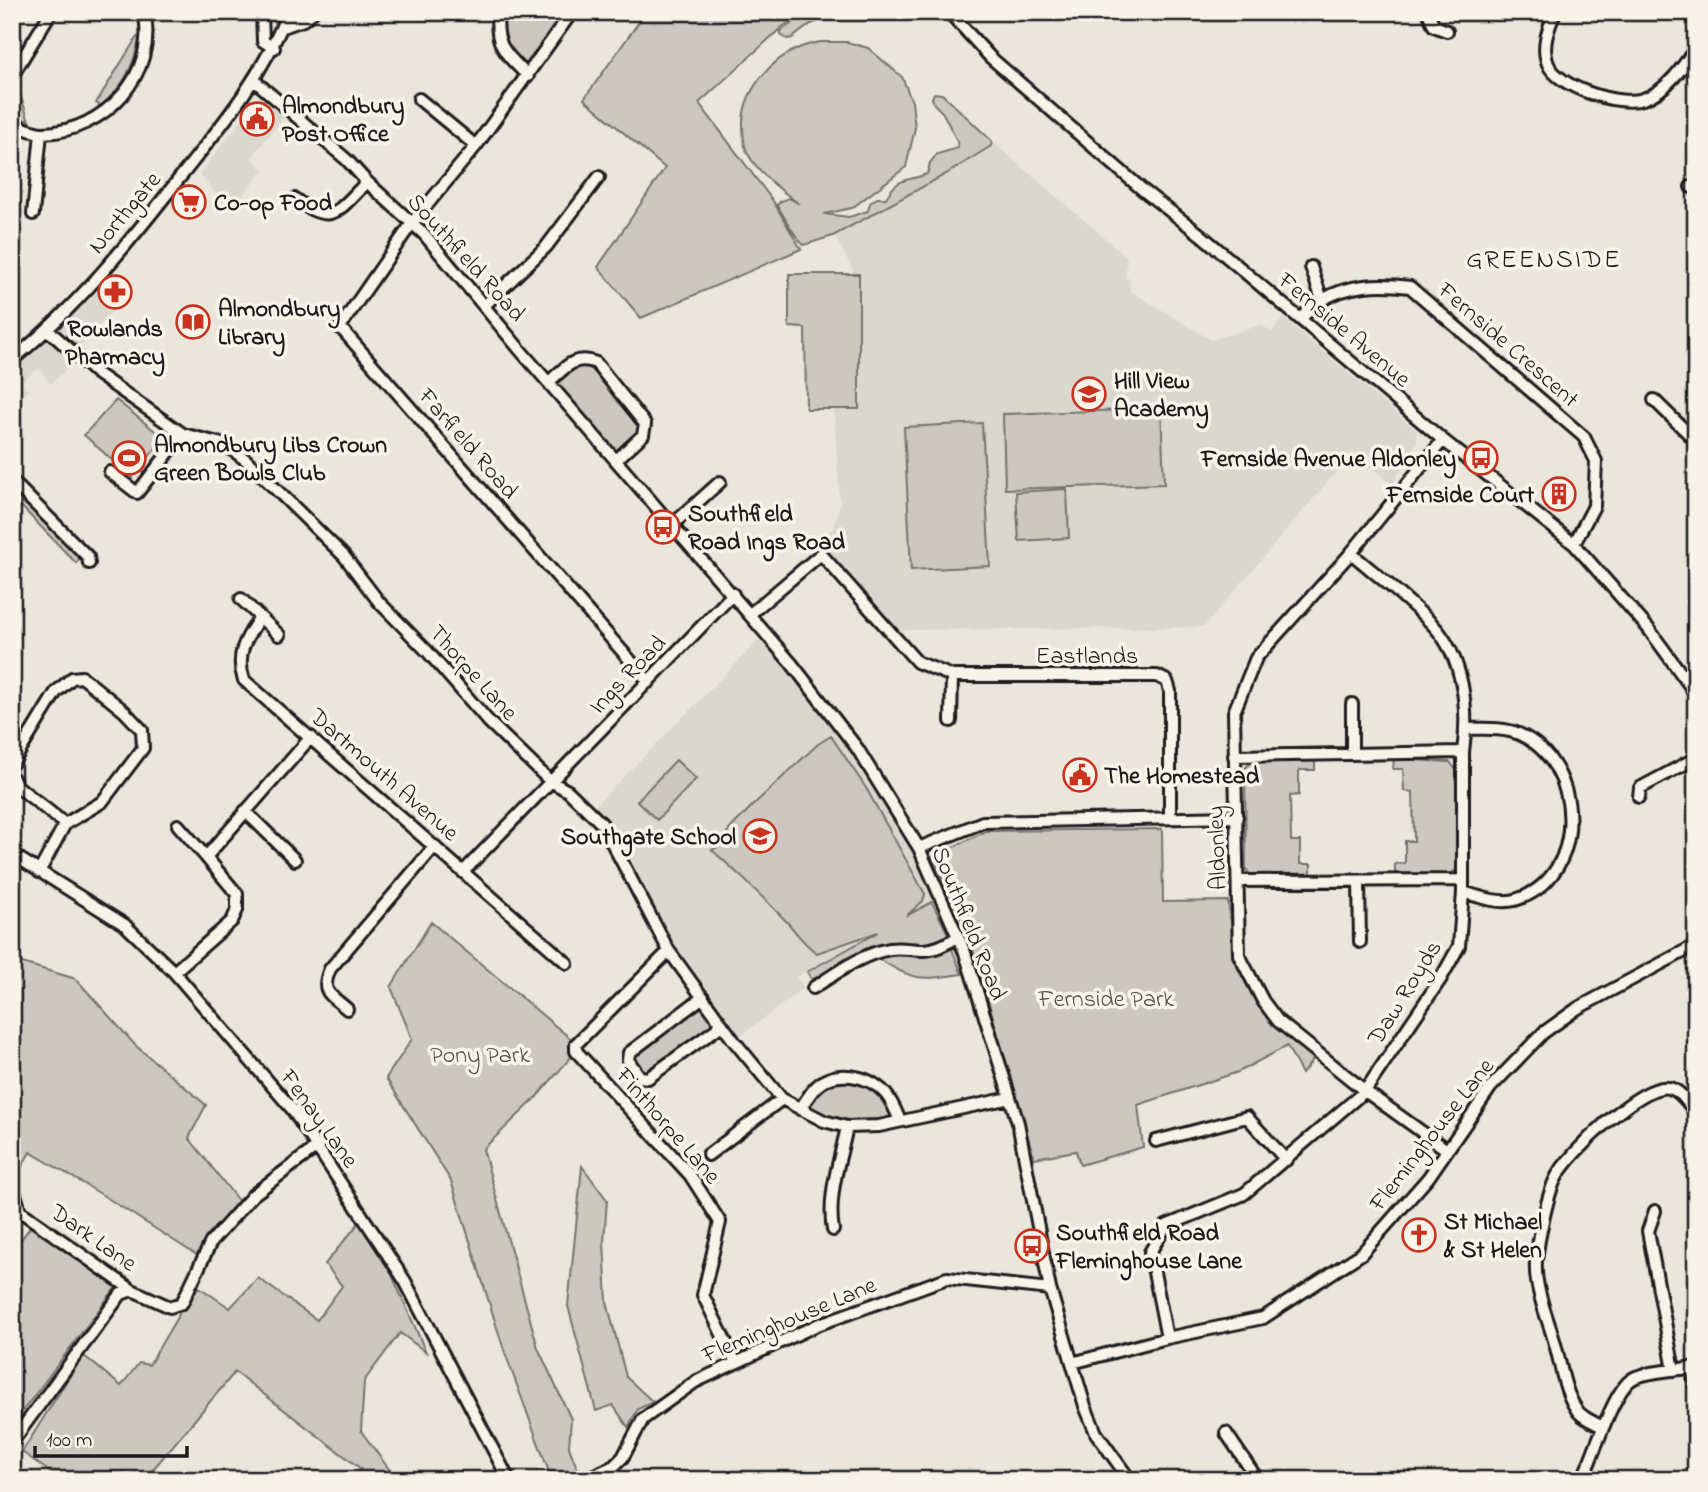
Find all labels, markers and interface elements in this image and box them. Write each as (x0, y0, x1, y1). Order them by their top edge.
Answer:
place label: Almondbury Post Office (282, 90, 404, 153)
public building icon: Almondbury Post Office (238, 100, 276, 138)
street label: Northgate (81, 165, 171, 262)
supermarket icon: Co-op Food (170, 183, 208, 221)
street label: Southfield Road (398, 186, 533, 331)
place label: Co-op Food (214, 187, 333, 222)
district label: GREENSIDE (1466, 242, 1622, 280)
street label: Fernside Avenue (1269, 264, 1418, 397)
pharmacy icon: Rowlands Pharmacy (96, 273, 134, 311)
street label: Fernside Crescent (1428, 274, 1586, 417)
place label: Almondbury Library (218, 293, 340, 357)
library icon: Almondbury Library (174, 303, 212, 341)
place label: Rowlands Pharmacy (65, 313, 165, 377)
place label: Hill View Academy (1114, 365, 1209, 429)
school or university icon: Hill View Academy (1070, 375, 1108, 413)
street label: Farfield Road (408, 380, 526, 509)
place label: Almondbury Libs Crown Green Bowls Club (154, 429, 387, 492)
sports icon: Almondbury Libs Crown Green Bowls Club (110, 439, 148, 477)
bus stop icon: Fernside Avenue Aldonley (1462, 439, 1500, 477)
place label: Fernside Avenue Aldonley (1200, 443, 1456, 479)
building icon: Fernside Court (1540, 475, 1578, 513)
place label: Fernside Court (1386, 479, 1535, 514)
place label: Southfield Road Ings Road (688, 498, 845, 562)
bus stop icon: Southfield Road Ings Road (644, 508, 682, 546)
street label: Thorpe Lane (419, 618, 525, 730)
street label: Ings Road (582, 628, 676, 723)
street label: Eastlands (1036, 640, 1138, 675)
street label: Dartmouth Avenue (300, 700, 466, 851)
public building icon: The Homestead (1061, 756, 1099, 794)
place label: The Homestead (1104, 760, 1260, 795)
street label: Aldonley (1200, 805, 1238, 891)
school or university icon: Southgate School (741, 817, 779, 855)
place label: Southgate School (561, 821, 736, 857)
street label: Southfield Road (921, 842, 1015, 1007)
street label: Daw Royds (1360, 934, 1453, 1054)
park label: Fernside Park (1037, 983, 1174, 1018)
park label: Pony Park (430, 1039, 530, 1075)
street label: Fleminghouse Lane (1361, 1051, 1504, 1220)
street label: Finthorpe Lane (606, 1060, 728, 1193)
street label: Fenay Lane (269, 1062, 366, 1177)
street label: Dark Lane (41, 1196, 143, 1282)
place label: St Michael & St Helen (1443, 1206, 1542, 1269)
church icon: St Michael & St Helen (1400, 1216, 1438, 1254)
place label: Southfield Road Fleminghouse Lane (1055, 1217, 1243, 1281)
bus stop icon: Southfield Road Fleminghouse Lane (1013, 1227, 1051, 1265)
street label: Fleminghouse Lane (697, 1269, 883, 1374)
scale bar (35, 1415, 187, 1459)
text: 100 m (46, 1426, 92, 1456)

